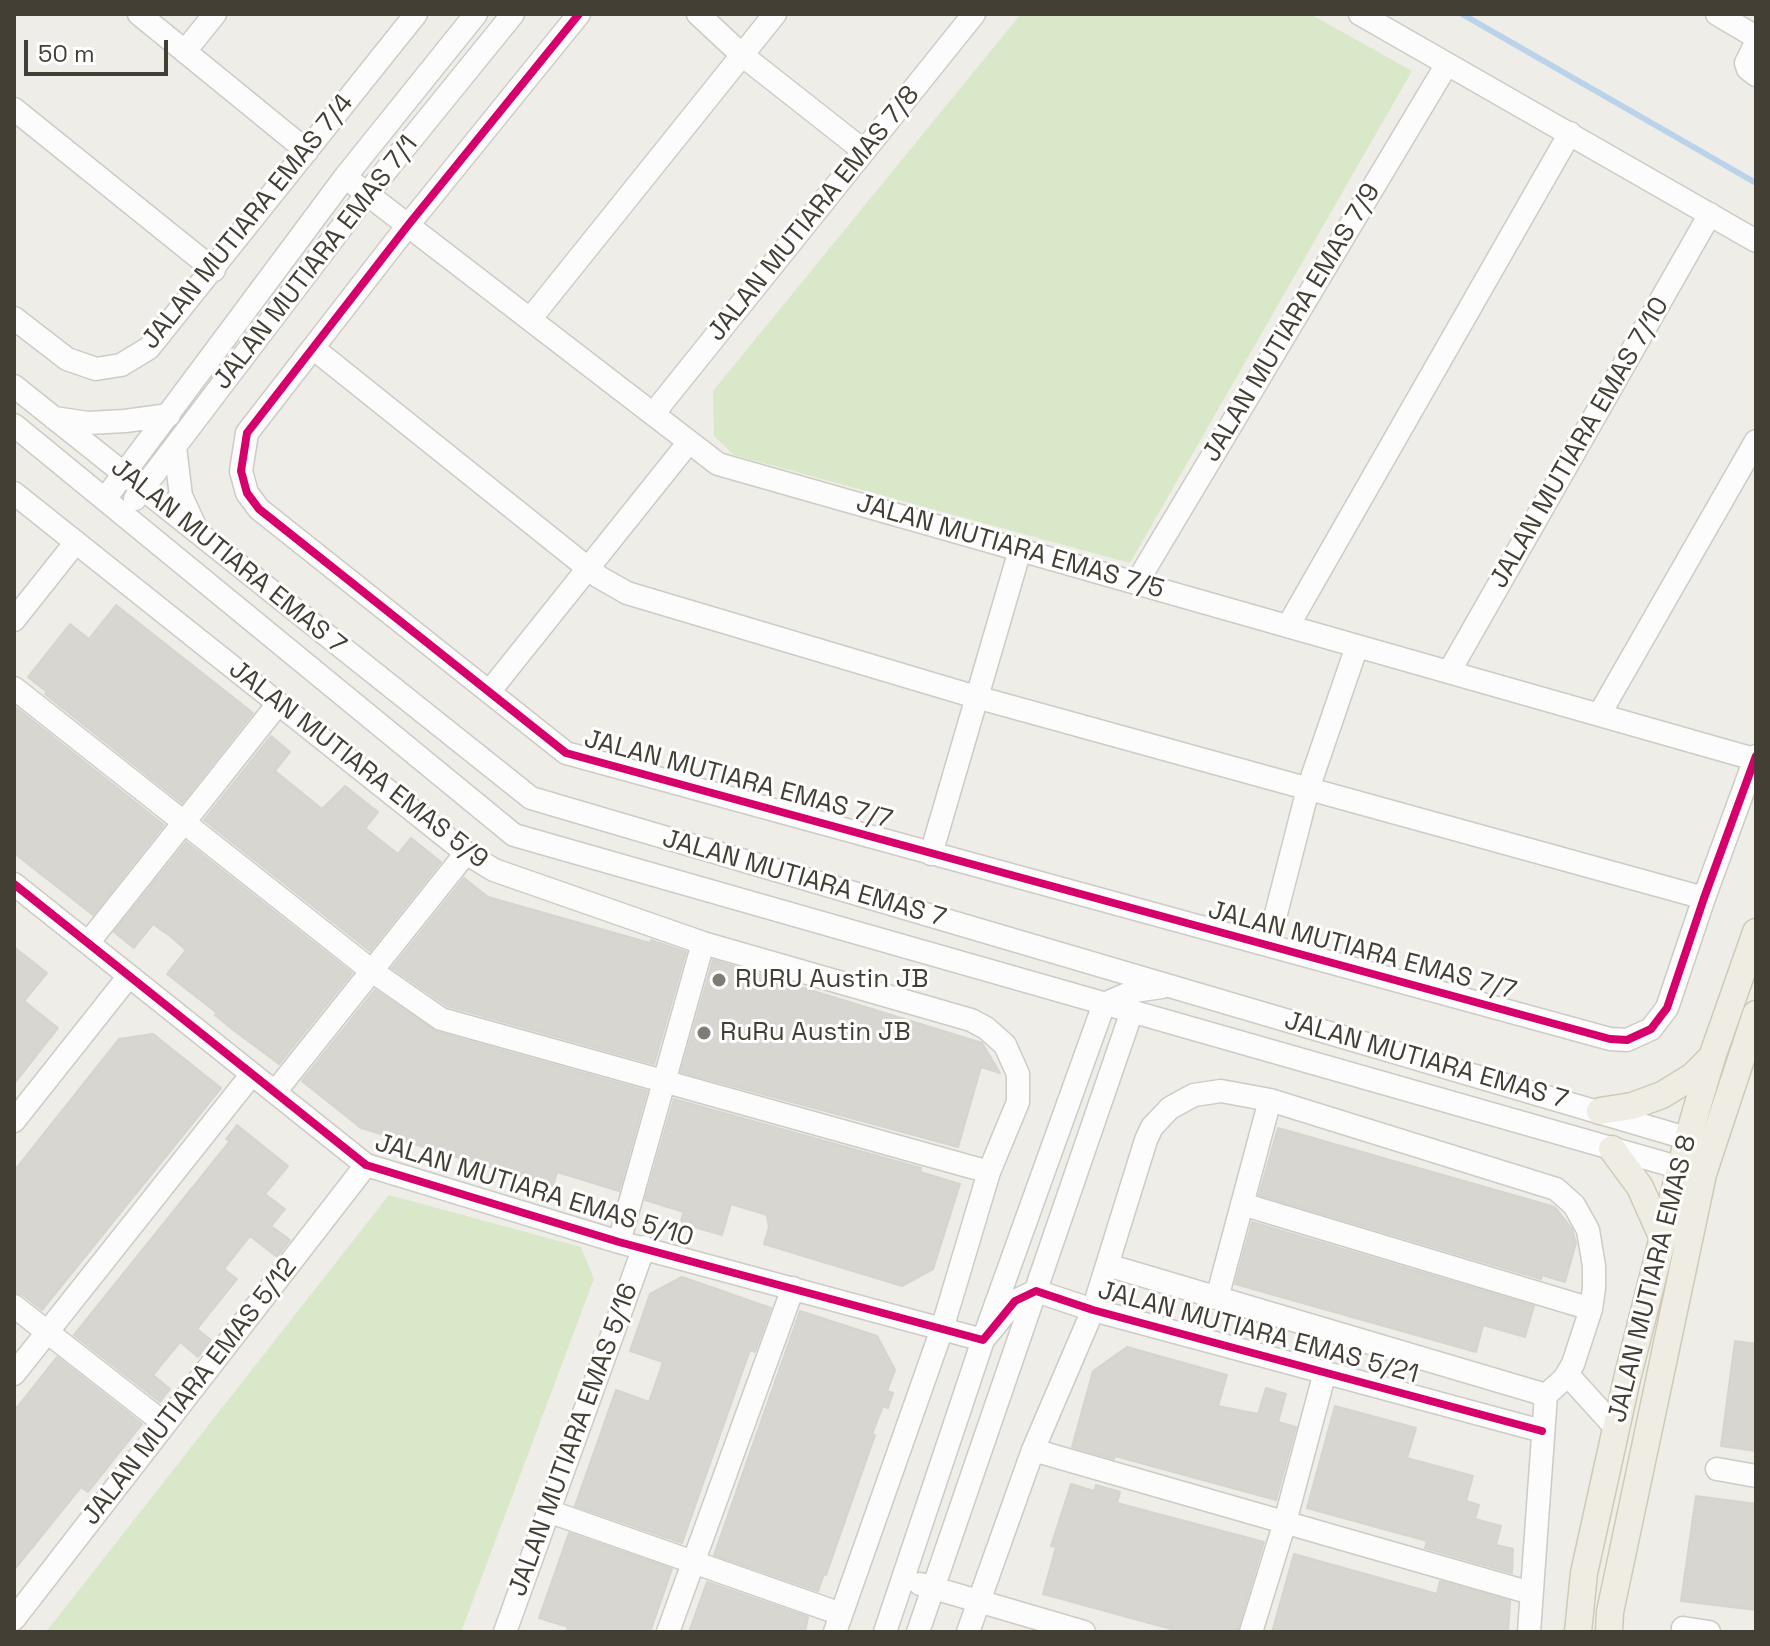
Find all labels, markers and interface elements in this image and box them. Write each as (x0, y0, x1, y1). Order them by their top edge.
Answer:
scale bar (28, 24, 172, 74)
text: 50 m (38, 38, 95, 69)
street label: JALAN MUTIARA EMAS 7/8 (701, 80, 927, 348)
street label: JALAN MUTIARA EMAS 7/4 (135, 88, 361, 356)
street label: JALAN MUTIARA EMAS 7/1 (207, 130, 425, 396)
street label: JALAN MUTIARA EMAS 7/9 (1196, 178, 1388, 468)
street label: JALAN MUTIARA EMAS 7/10 (1484, 292, 1676, 594)
street label: JALAN MUTIARA EMAS 7 (104, 453, 352, 661)
street label: JALAN MUTIARA EMAS 7/5 (853, 488, 1167, 606)
street label: JALAN MUTIARA EMAS 5/9 (222, 654, 494, 876)
street label: JALAN MUTIARA EMAS 7/7 (580, 724, 896, 836)
street label: JALAN MUTIARA EMAS 7 (659, 824, 949, 934)
street label: JALAN MUTIARA EMAS 7/7 (1204, 895, 1520, 1007)
place label: RURU Austin JB (735, 964, 928, 996)
marker: RURU Austin JB (710, 971, 728, 989)
street label: JALAN MUTIARA EMAS 7 (1281, 1006, 1571, 1116)
place label: RuRu Austin JB (720, 1017, 911, 1049)
marker: RuRu Austin JB (695, 1024, 713, 1042)
street label: JALAN MUTIARA EMAS 5/10 (371, 1128, 697, 1254)
street label: JALAN MUTIARA EMAS 8 (1602, 1132, 1704, 1426)
street label: JALAN MUTIARA EMAS 5/12 (76, 1252, 304, 1532)
street label: JALAN MUTIARA EMAS 5/21 (1094, 1275, 1422, 1391)
street label: JALAN MUTIARA EMAS 5/16 (503, 1279, 645, 1601)

